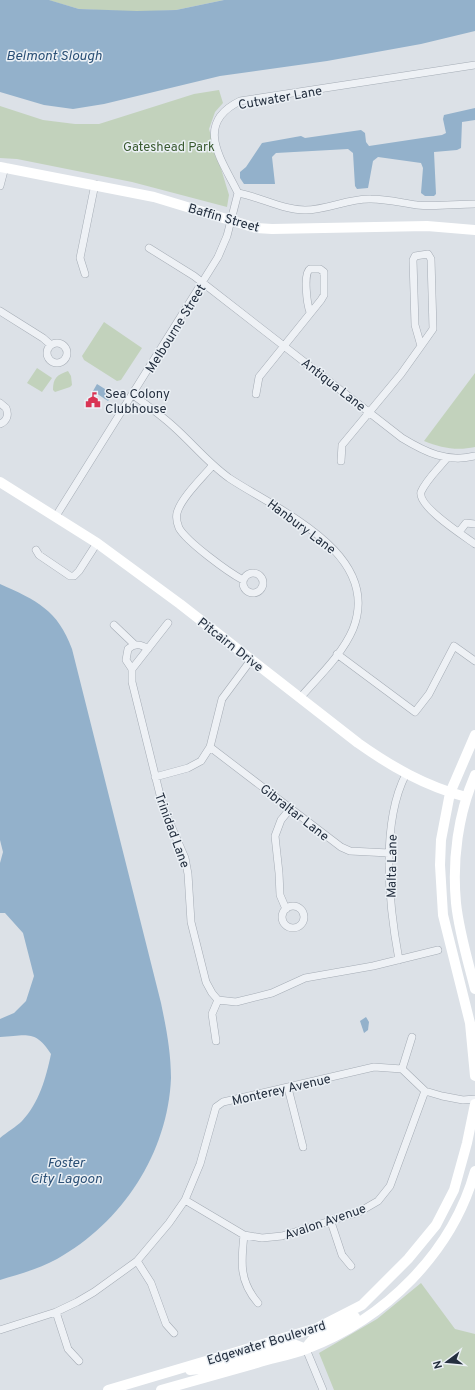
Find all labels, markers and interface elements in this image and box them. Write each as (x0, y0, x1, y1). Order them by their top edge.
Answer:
water label: Belmont Slough (6, 48, 102, 65)
street label: Cutwater Lane (237, 84, 324, 114)
park label: Gateshead Park (123, 140, 215, 156)
street label: Baffin Street (186, 201, 261, 237)
street label: Melbourne Street (143, 282, 210, 376)
street label: Antiqua Lane (297, 355, 368, 416)
place label: Sea Colony Clubhouse (105, 387, 170, 418)
public building icon: Sea Colony Clubhouse (84, 391, 102, 409)
street label: Hanbury Lane (263, 497, 338, 559)
street label: Pitcairn Drive (194, 615, 266, 676)
street label: Gibraltar Lane (256, 782, 331, 845)
street label: Trinidad Lane (150, 791, 192, 870)
street label: Malta Lane (384, 834, 402, 898)
street label: Monterey Avenue (230, 1072, 332, 1110)
water label: Foster City Lagoon (30, 1155, 102, 1188)
street label: Avalon Avenue (283, 1201, 369, 1244)
street label: Edgewater Boulevard (205, 1318, 328, 1370)
north arrow (427, 1342, 467, 1382)
text: N (431, 1359, 446, 1370)

